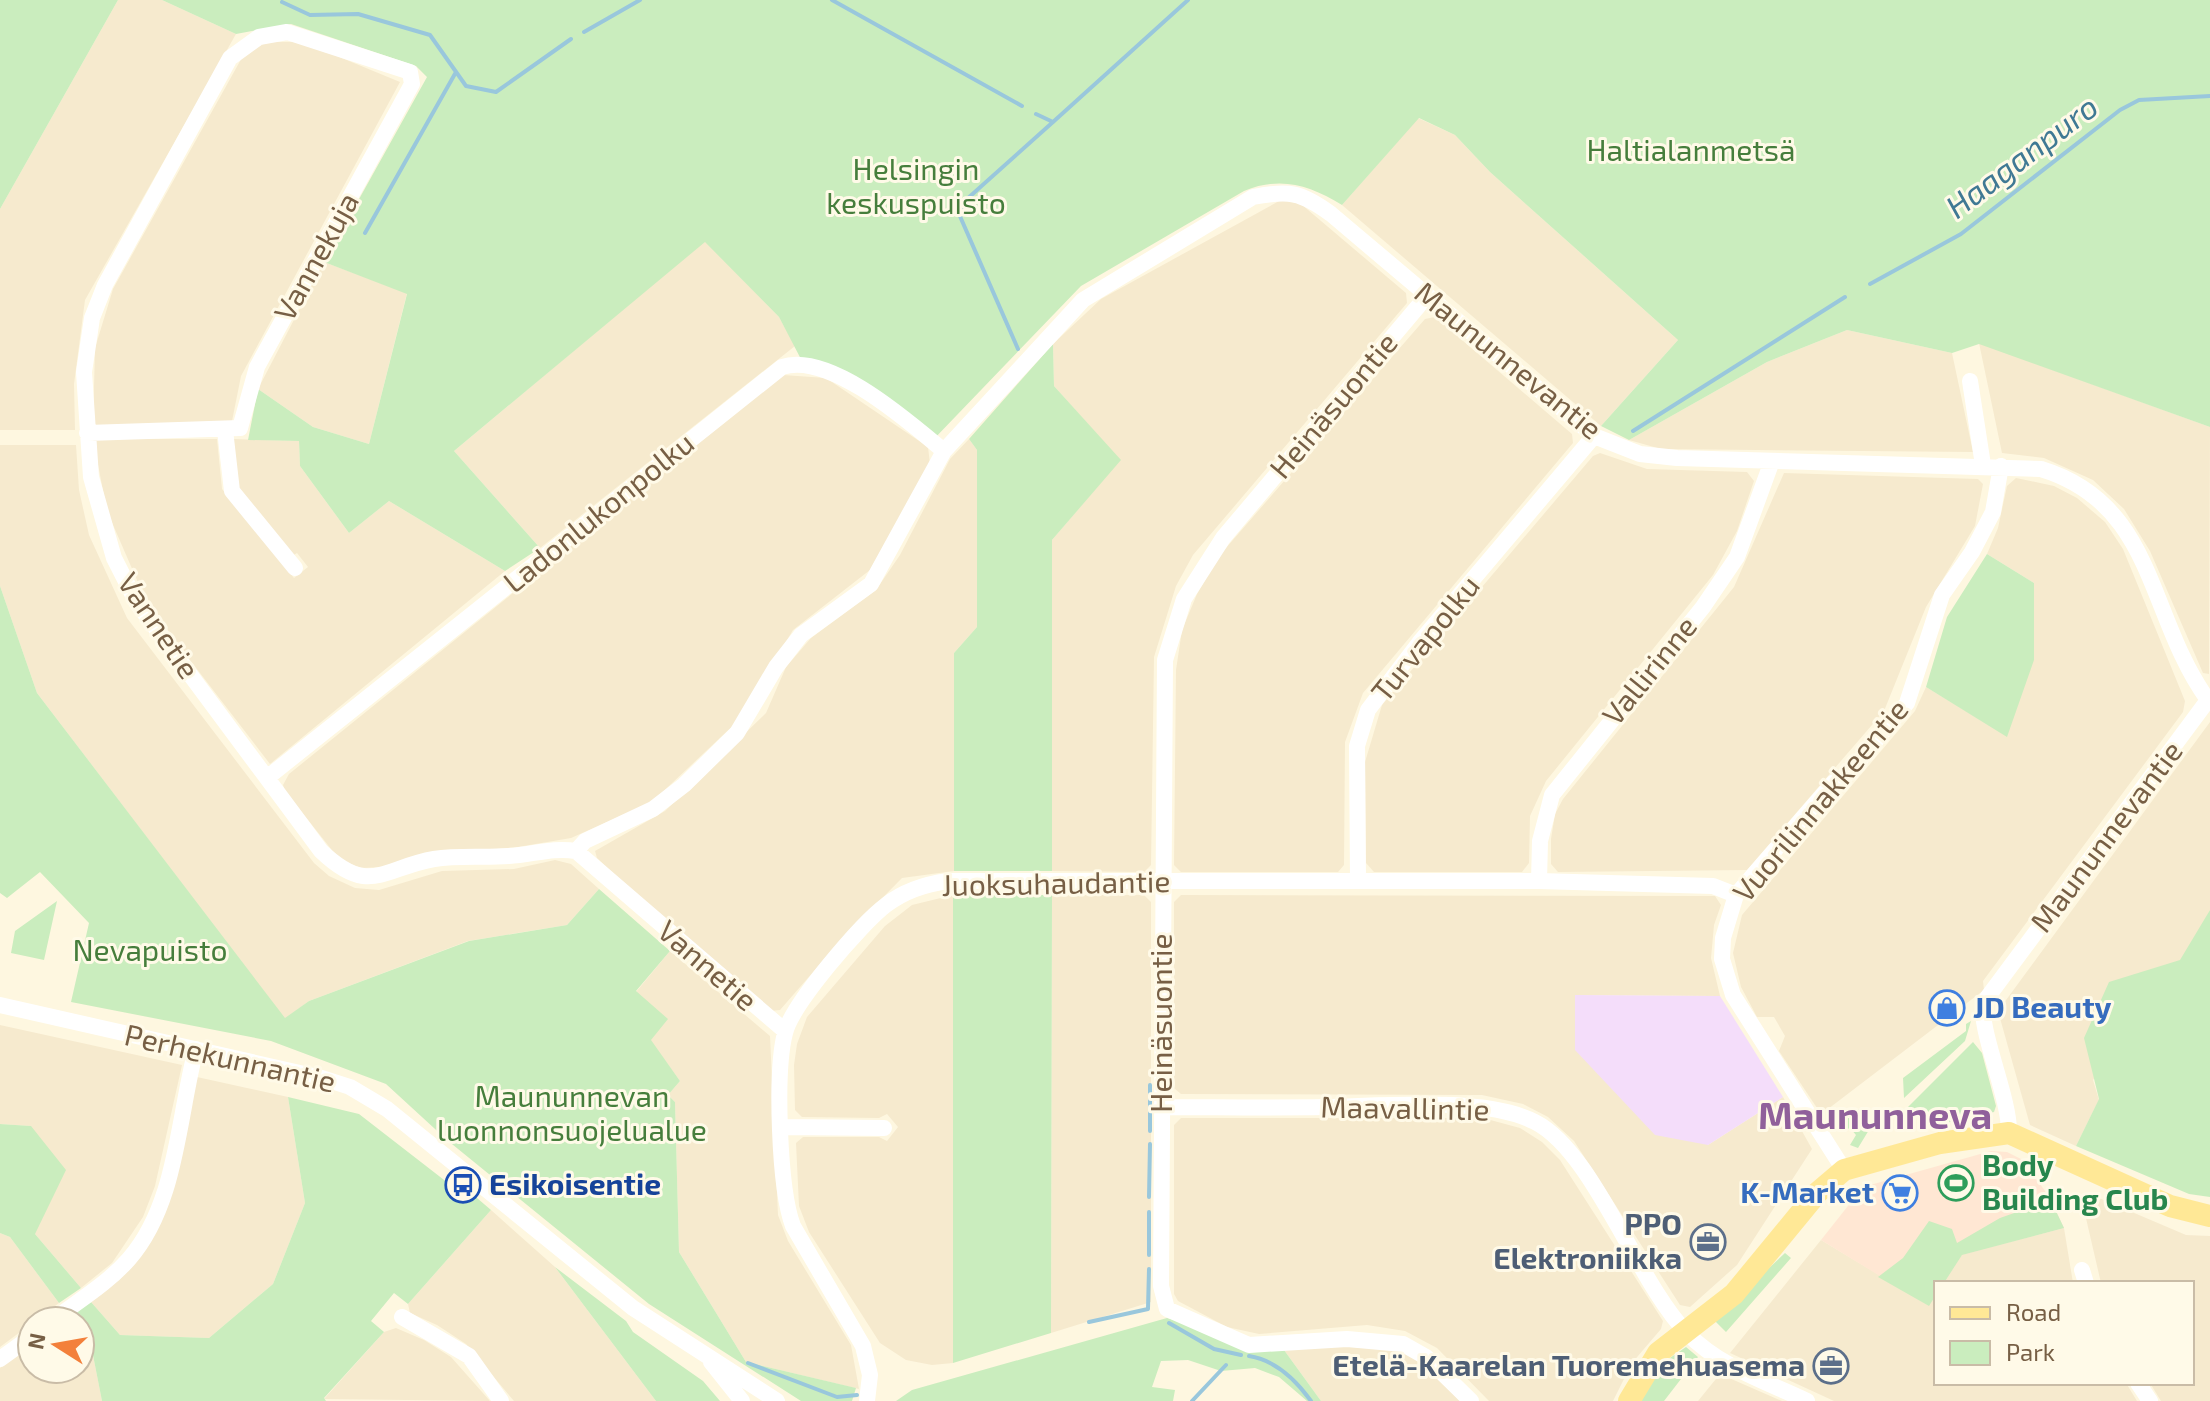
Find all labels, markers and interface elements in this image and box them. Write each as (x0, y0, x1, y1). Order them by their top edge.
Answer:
water label: Haaganpuro (1937, 86, 2105, 226)
park label: Haltialanmetsä (1587, 131, 1795, 167)
park label: Helsingin keskuspuisto (826, 150, 1006, 220)
street label: Vannekuja (265, 186, 365, 327)
street label: Maununnevantie (1409, 273, 1610, 446)
street label: Heinäsuontie (1261, 324, 1404, 485)
street label: Ladonlukonpolku (495, 424, 700, 599)
street label: Vannetie (111, 565, 208, 685)
street label: Turvapolku (1363, 567, 1486, 708)
street label: Vallirinne (1594, 608, 1703, 731)
street label: Vuorilinnakkeentie (1724, 691, 1915, 908)
street label: Maununnevantie (2022, 733, 2189, 938)
street label: Juoksuhaudantie (941, 862, 1171, 902)
street label: Vannetie (651, 912, 765, 1017)
park label: Nevapuisto (72, 931, 228, 967)
street label: Heinäsuontie (1142, 933, 1178, 1113)
place label: JD Beauty (1973, 988, 2111, 1025)
shop icon: JD Beauty (1928, 989, 1966, 1027)
street label: Perhekunnantie (122, 1015, 339, 1099)
park label: Maununnevan luonnonsuojelualue (437, 1077, 707, 1147)
street label: Maavallintie (1320, 1088, 1490, 1126)
district label: Maununneva (1758, 1091, 1992, 1137)
place label: Body Building Club (1982, 1146, 2168, 1216)
sports icon: Body Building Club (1937, 1164, 1975, 1202)
place label: Esikoisentie (489, 1165, 661, 1201)
bus stop icon: Esikoisentie (444, 1166, 482, 1204)
place label: K-Market (1740, 1173, 1874, 1209)
supermarket icon: K-Market (1881, 1174, 1919, 1212)
place label: PPO Elektroniikka (1493, 1205, 1682, 1275)
office icon: PPO Elektroniikka (1689, 1223, 1727, 1261)
legend (1934, 1281, 2194, 1385)
text: Road (2006, 1297, 2061, 1326)
north arrow (16, 1305, 96, 1385)
text: N (21, 1331, 50, 1351)
text: Park (2006, 1337, 2055, 1366)
place label: Etelä-Kaarelan Tuoremehuasema (1332, 1346, 1805, 1382)
office icon: Etelä-Kaarelan Tuoremehuasema (1812, 1347, 1850, 1385)

